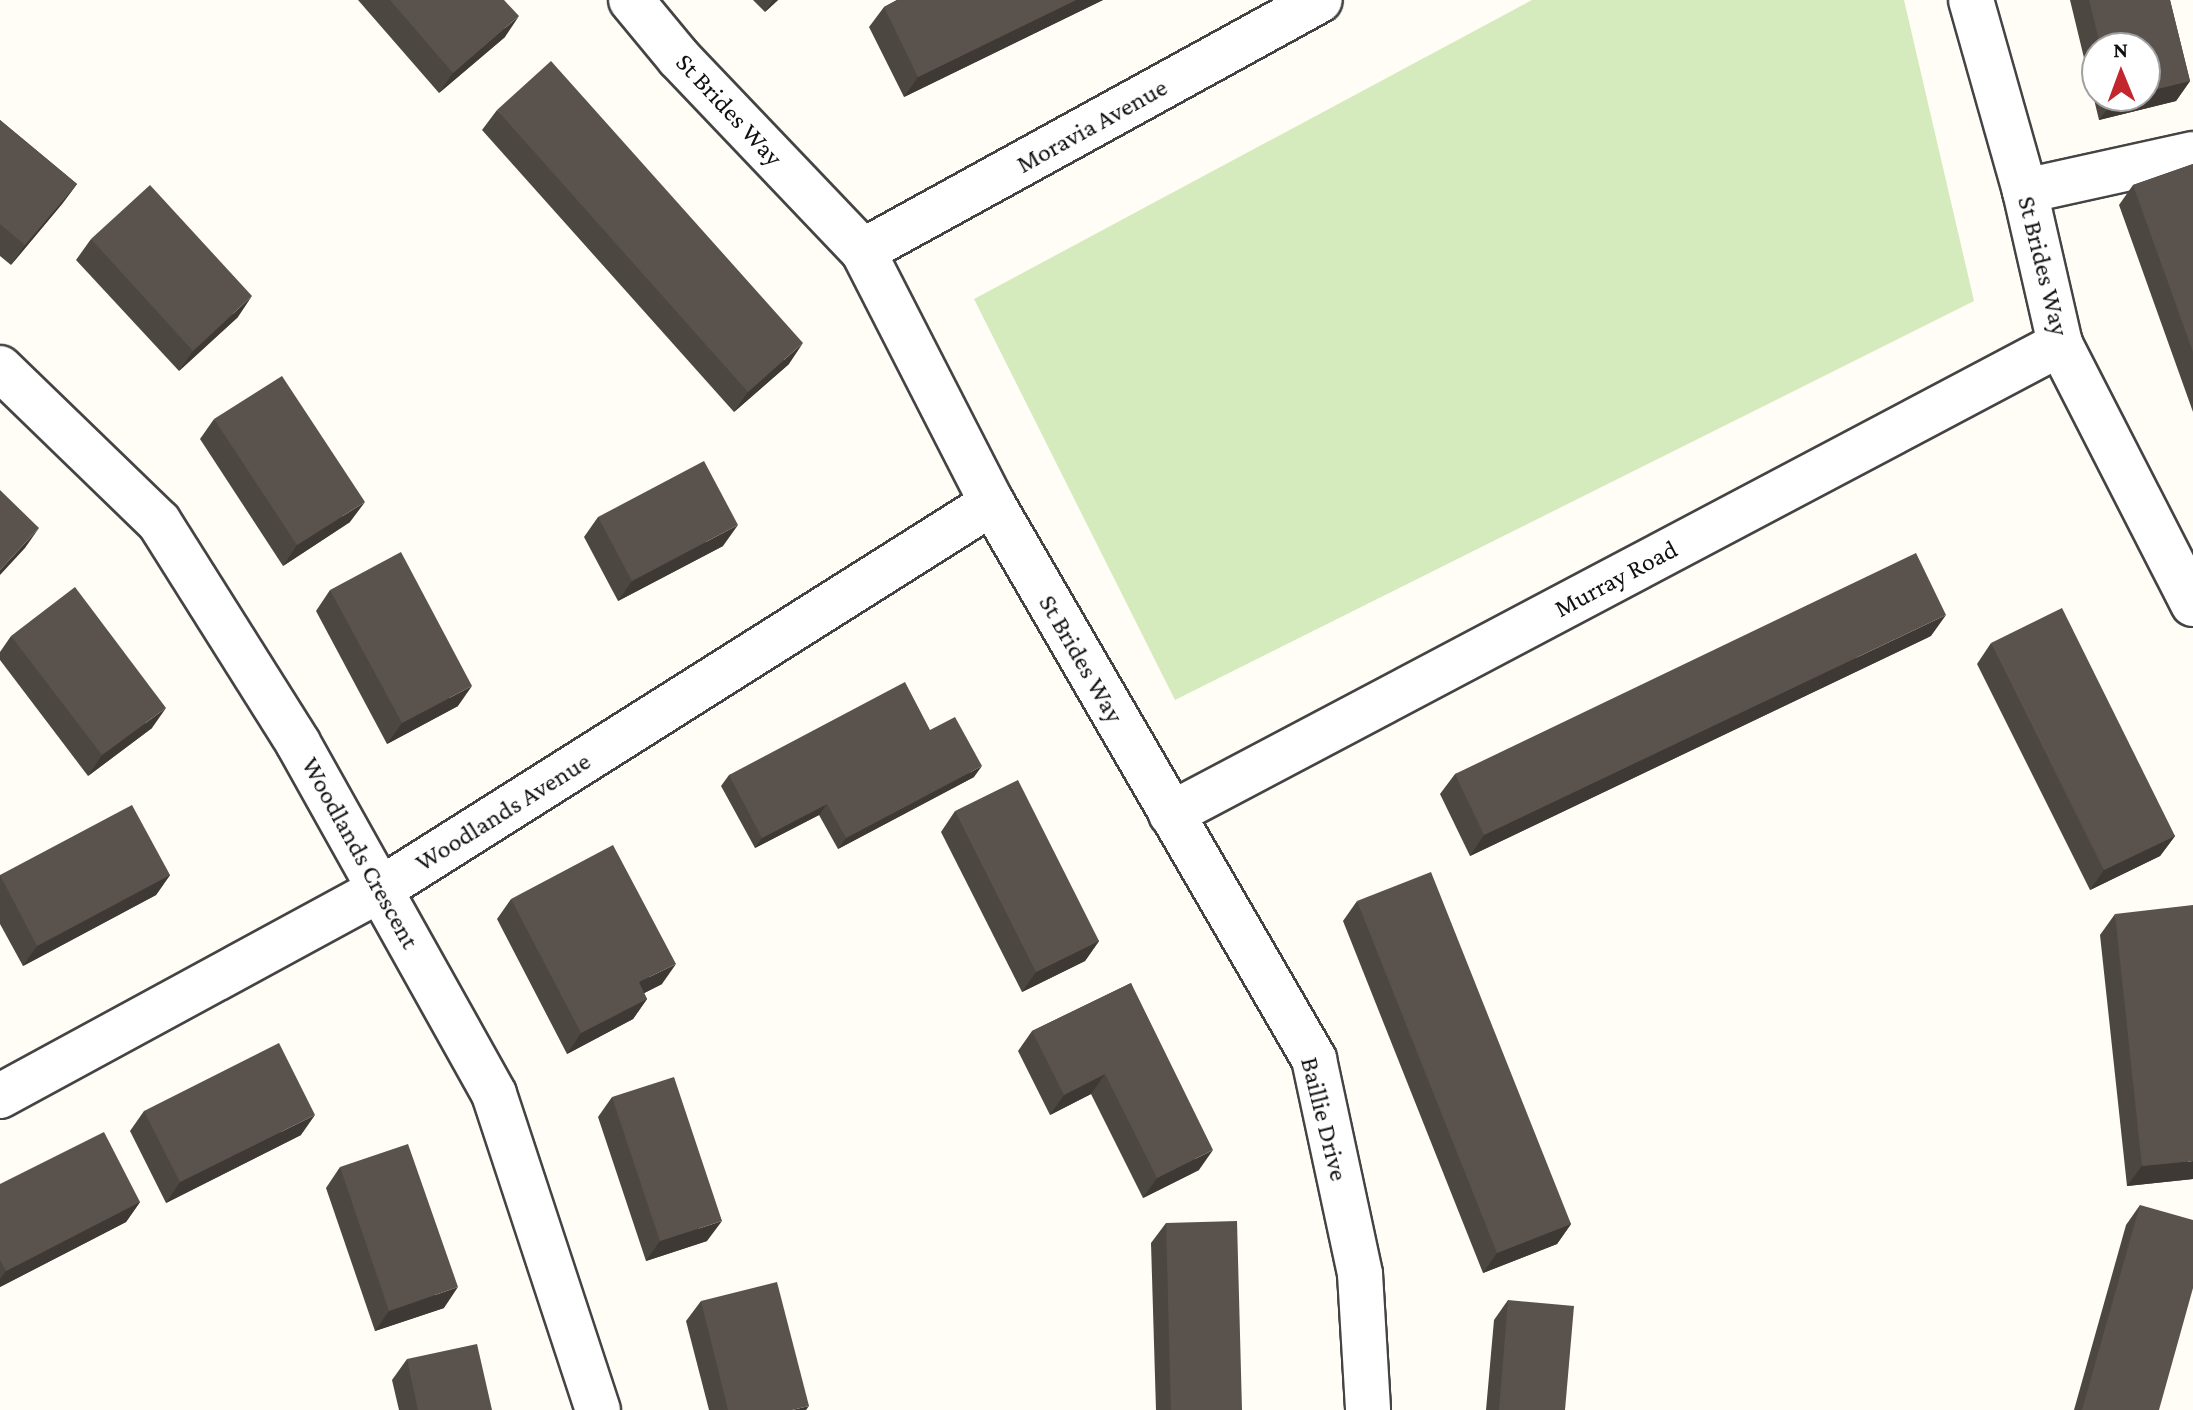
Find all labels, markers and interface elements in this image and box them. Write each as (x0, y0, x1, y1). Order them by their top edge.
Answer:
north arrow (2081, 32, 2161, 112)
text: N (2113, 37, 2128, 62)
street label: St Brides Way (669, 47, 789, 173)
street label: Moravia Avenue (1011, 72, 1173, 180)
street label: St Brides Way (2011, 193, 2075, 339)
street label: Murray Road (1549, 534, 1683, 624)
street label: St Brides Way (1032, 589, 1130, 729)
street label: Woodlands Avenue (410, 746, 596, 878)
street label: Woodlands Crescent (294, 752, 426, 954)
street label: Baillie Drive (1294, 1054, 1354, 1184)

